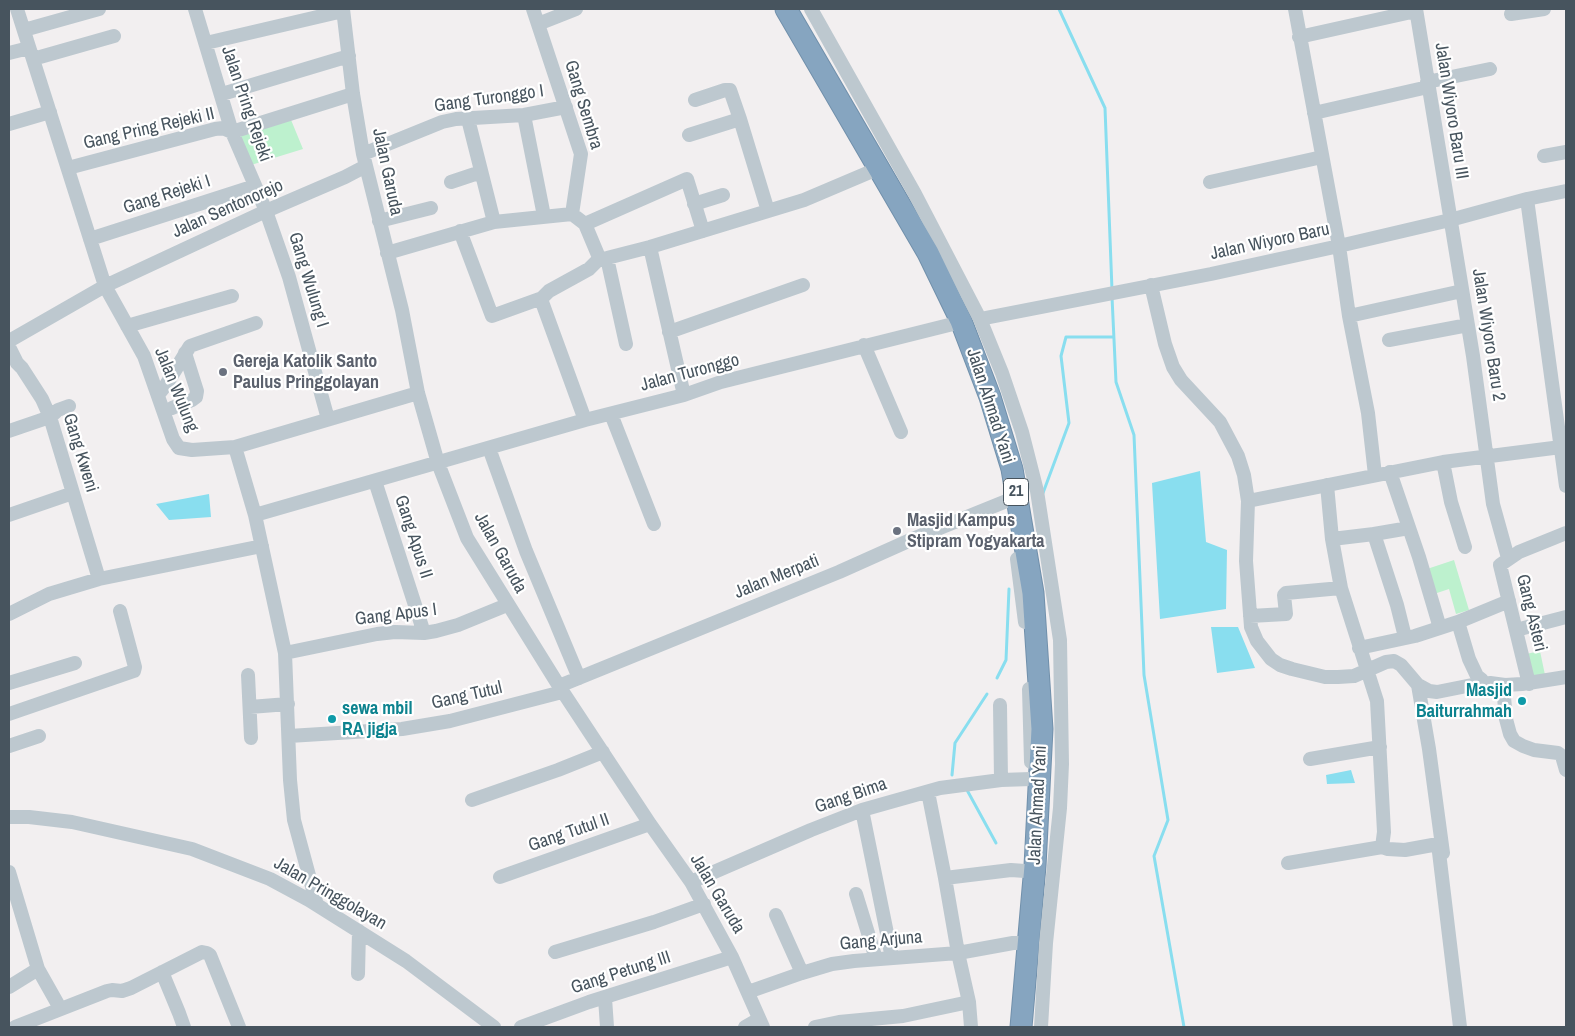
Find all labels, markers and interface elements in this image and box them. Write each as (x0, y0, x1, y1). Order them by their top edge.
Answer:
street label: Jalan Wiyoro Baru III (1430, 41, 1472, 181)
street label: Jalan Pring Rejeki (216, 43, 276, 165)
street label: Gang Sembra (559, 58, 607, 152)
street label: Gang Turonggo I (433, 81, 545, 117)
street label: Gang Pring Rejeki II (81, 103, 217, 155)
street label: Jalan Garuda (367, 126, 407, 218)
street label: Gang Rejeki I (121, 171, 213, 219)
street label: Jalan Sentonorejo (169, 175, 287, 243)
street label: Jalan Wiyoro Baru (1208, 219, 1332, 265)
street label: Gang Wulung I (283, 230, 333, 330)
street label: Jalan Wiyoro Baru 2 (1467, 267, 1509, 403)
street label: Jalan Wulung (149, 345, 203, 435)
street label: Jalan Ahmad Yani (961, 346, 1019, 466)
street label: Jalan Turonggo (638, 349, 742, 397)
place label: Gereja Katolik Santo Paulus Pringgolayan (233, 351, 379, 394)
marker: Gereja Katolik Santo Paulus Pringgolayan (217, 366, 229, 378)
street label: Gang Kweni (58, 411, 102, 495)
road number: 21 (1004, 478, 1028, 506)
street label: Gang Apus II (389, 493, 437, 581)
street label: Jalan Garuda (469, 509, 531, 597)
place label: Masjid Kampus Stipram Yogyakarta (907, 510, 1045, 552)
marker: Masjid Kampus Stipram Yogyakarta (891, 525, 903, 537)
street label: Jalan Merpati (731, 550, 823, 604)
street label: Gang Asteri (1511, 572, 1551, 654)
street label: Gang Apus I (354, 599, 438, 631)
street label: Gang Tutul (430, 677, 504, 715)
place label: Masjid Baiturrahmah (1416, 680, 1512, 722)
marker: Masjid Baiturrahmah (1516, 695, 1528, 707)
place label: sewa mbil RA jigja (342, 698, 413, 741)
marker: sewa mbil RA jigja (326, 713, 338, 725)
street label: Jalan Ahmad Yani (1024, 745, 1052, 865)
street label: Gang Bima (812, 774, 890, 818)
street label: Gang Tutul II (526, 809, 612, 857)
street label: Jalan Garuda (685, 850, 749, 938)
street label: Jalan Pringgolayan (270, 853, 390, 935)
street label: Gang Arjuna (839, 927, 923, 955)
street label: Gang Petung III (568, 947, 674, 999)

